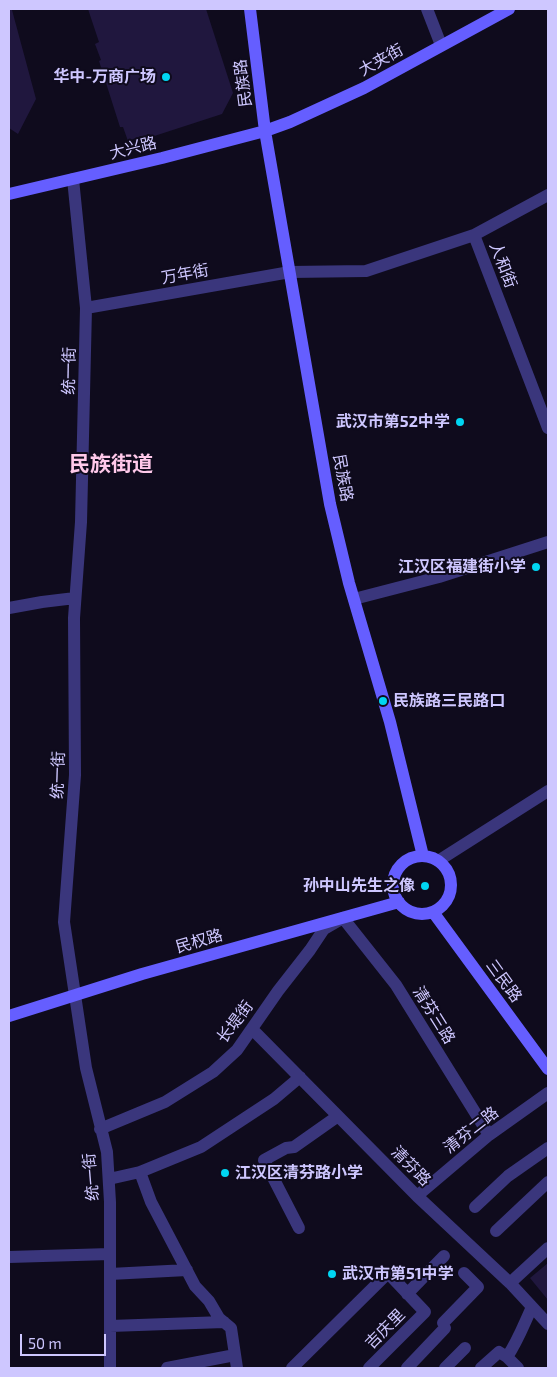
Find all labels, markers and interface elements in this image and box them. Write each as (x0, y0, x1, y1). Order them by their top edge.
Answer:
street label: 大夹街 (355, 40, 407, 80)
street label: 民族路 (231, 58, 255, 108)
place label: 华中-万商广场 (53, 67, 156, 87)
marker: 华中-万商广场 (160, 71, 172, 83)
street label: 大兴路 (107, 133, 159, 163)
street label: 人和街 (485, 239, 521, 291)
street label: 万年街 (160, 260, 210, 288)
street label: 统一街 (59, 347, 79, 395)
place label: 武汉市第52中学 (336, 412, 450, 432)
marker: 武汉市第52中学 (454, 416, 466, 428)
district label: 民族街道 (69, 451, 153, 477)
street label: 民族路 (329, 453, 357, 503)
place label: 江汉区福建街小学 (398, 557, 526, 577)
marker: 江汉区福建街小学 (530, 561, 542, 573)
place label: 民族路三民路口 (393, 691, 505, 711)
marker: 民族路三民路口 (377, 695, 389, 707)
street label: 统一街 (48, 751, 68, 799)
place label: 孙中山先生之像 (303, 876, 415, 896)
marker: 孙中山先生之像 (419, 880, 431, 892)
street label: 民权路 (173, 925, 225, 957)
street label: 三民路 (482, 956, 526, 1006)
street label: 清芬三路 (409, 983, 459, 1047)
street label: 长堤街 (213, 997, 257, 1047)
street label: 清芬二路 (440, 1103, 502, 1157)
street label: 清芬路 (387, 1142, 435, 1190)
street label: 统一街 (79, 1152, 103, 1202)
place label: 江汉区清芬路小学 (235, 1163, 363, 1183)
marker: 江汉区清芬路小学 (219, 1167, 231, 1179)
place label: 武汉市第51中学 (342, 1264, 454, 1284)
marker: 武汉市第51中学 (326, 1268, 338, 1280)
street label: 吉庆里 (361, 1305, 409, 1353)
scale bar (22, 1324, 109, 1356)
text: 50 m (28, 1334, 62, 1352)

